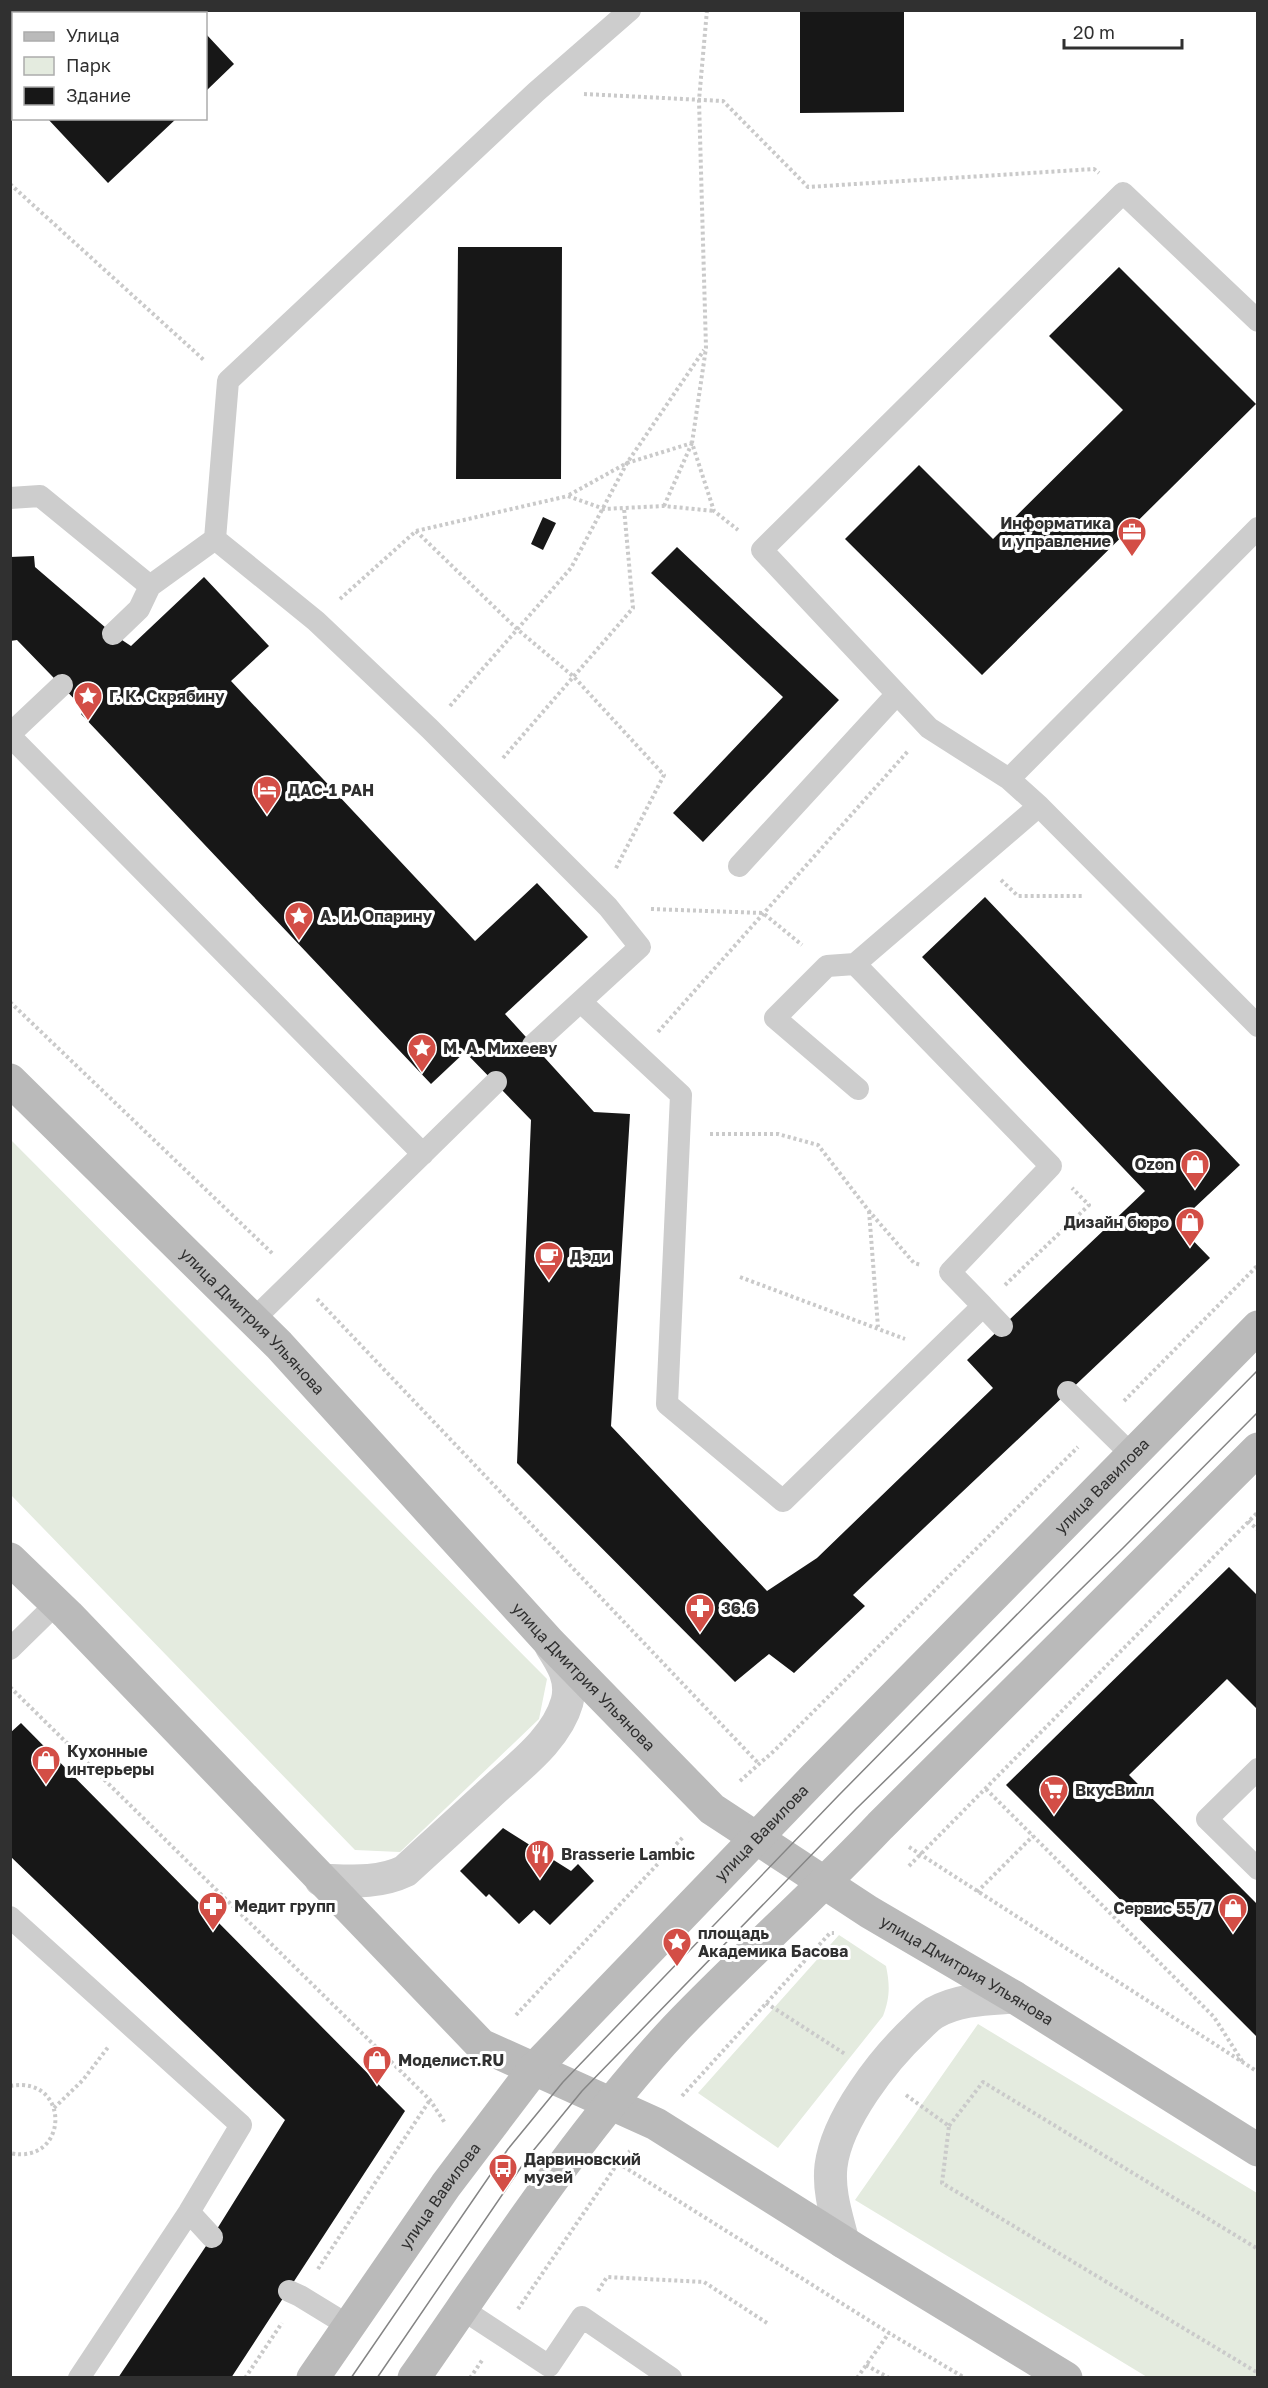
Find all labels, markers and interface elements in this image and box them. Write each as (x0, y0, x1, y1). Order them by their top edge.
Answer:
legend (12, 12, 207, 120)
scale bar (1064, 12, 1182, 50)
text: 20 m (1073, 21, 1115, 43)
text: Улица (66, 24, 120, 46)
text: Парк (66, 54, 111, 76)
text: Здание (66, 84, 131, 106)
place label: Информатика и управление (1000, 513, 1111, 551)
office icon: Информатика и управление (1116, 516, 1148, 558)
place icon: Г. К. Скрябину (72, 680, 104, 722)
place label: Г. К. Скрябину (109, 686, 225, 706)
hotel icon: ДАС-1 РАН (251, 774, 283, 816)
place label: ДАС-1 РАН (288, 780, 374, 800)
place icon: А. И. Опарину (283, 900, 315, 942)
place label: А. И. Опарину (320, 906, 432, 926)
place icon: М. А. Михееву (406, 1032, 438, 1074)
place label: М. А. Михееву (443, 1038, 558, 1058)
shop icon: Ozon (1179, 1148, 1211, 1190)
place label: Ozon (1134, 1154, 1174, 1174)
shop icon: Дизайн бюро (1174, 1206, 1206, 1248)
place label: Дизайн бюро (1064, 1212, 1169, 1232)
cafe icon: Дэди (533, 1240, 565, 1282)
street label: улица Дмитрия Ульянова (176, 1243, 329, 1399)
place label: Дэди (570, 1246, 611, 1266)
street label: улица Вавилова (1050, 1434, 1153, 1538)
pharmacy icon: 36.6 (684, 1592, 716, 1634)
street label: улица Дмитрия Ульянова (508, 1598, 660, 1755)
place label: 36.6 (721, 1598, 756, 1618)
place label: Кухонные интерьеры (67, 1741, 154, 1779)
shop icon: Кухонные интерьеры (30, 1744, 62, 1786)
supermarket icon: ВкусВилл (1038, 1774, 1070, 1816)
street label: улица Вавилова (710, 1780, 813, 1885)
place label: ВкусВилл (1075, 1780, 1154, 1800)
restaurant icon: Brasserie Lambic (524, 1838, 556, 1880)
place label: Brasserie Lambic (561, 1844, 695, 1864)
pharmacy icon: Медит групп (197, 1890, 229, 1932)
shop icon: Сервис 55/7 (1217, 1892, 1249, 1934)
place label: Медит групп (234, 1896, 335, 1916)
place label: Сервис 55/7 (1113, 1898, 1212, 1918)
street label: улица Дмитрия Ульянова (877, 1911, 1057, 2029)
place label: площадь Академика Басова (698, 1923, 848, 1961)
place icon: площадь Академика Басова (661, 1926, 693, 1968)
shop icon: Моделист.RU (361, 2044, 393, 2086)
place label: Моделист.RU (398, 2050, 504, 2070)
street label: улица Вавилова (395, 2138, 485, 2253)
place label: Дарвиновский музей (524, 2149, 641, 2187)
bus stop icon: Дарвиновский музей (487, 2152, 519, 2194)

